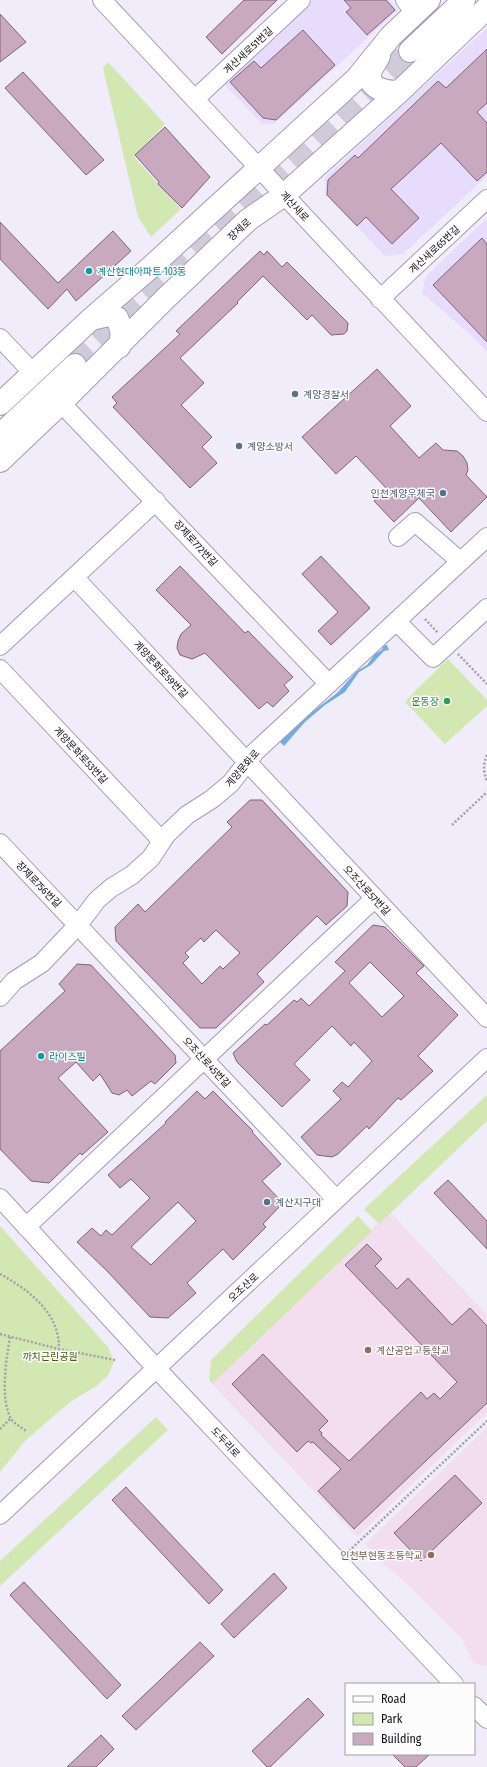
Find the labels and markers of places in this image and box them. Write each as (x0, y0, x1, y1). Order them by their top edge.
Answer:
marker: 계산현대아파트 103동 (84, 266, 94, 276)
place label: 계산현대아파트 103동 (97, 266, 186, 278)
marker: 계양경찰서 (290, 389, 300, 399)
place label: 계양경찰서 (303, 389, 349, 401)
marker: 계양소방서 (234, 441, 244, 451)
place label: 계양소방서 (247, 441, 293, 453)
place label: 인천계양우체국 (371, 488, 435, 500)
marker: 인천계양우체국 (438, 488, 448, 498)
place label: 운동장 (411, 696, 439, 708)
marker: 운동장 (442, 696, 452, 706)
marker: 라이즈빌 (36, 1051, 46, 1061)
place label: 라이즈빌 (49, 1051, 86, 1063)
marker: 계산지구대 (262, 1197, 272, 1207)
place label: 계산지구대 (275, 1197, 321, 1209)
marker: 계산공업고등학교 (363, 1345, 373, 1355)
place label: 계산공업고등학교 (376, 1345, 450, 1357)
place label: 인천부현동초등학교 (340, 1550, 423, 1562)
marker: 인천부현동초등학교 (426, 1550, 436, 1560)

